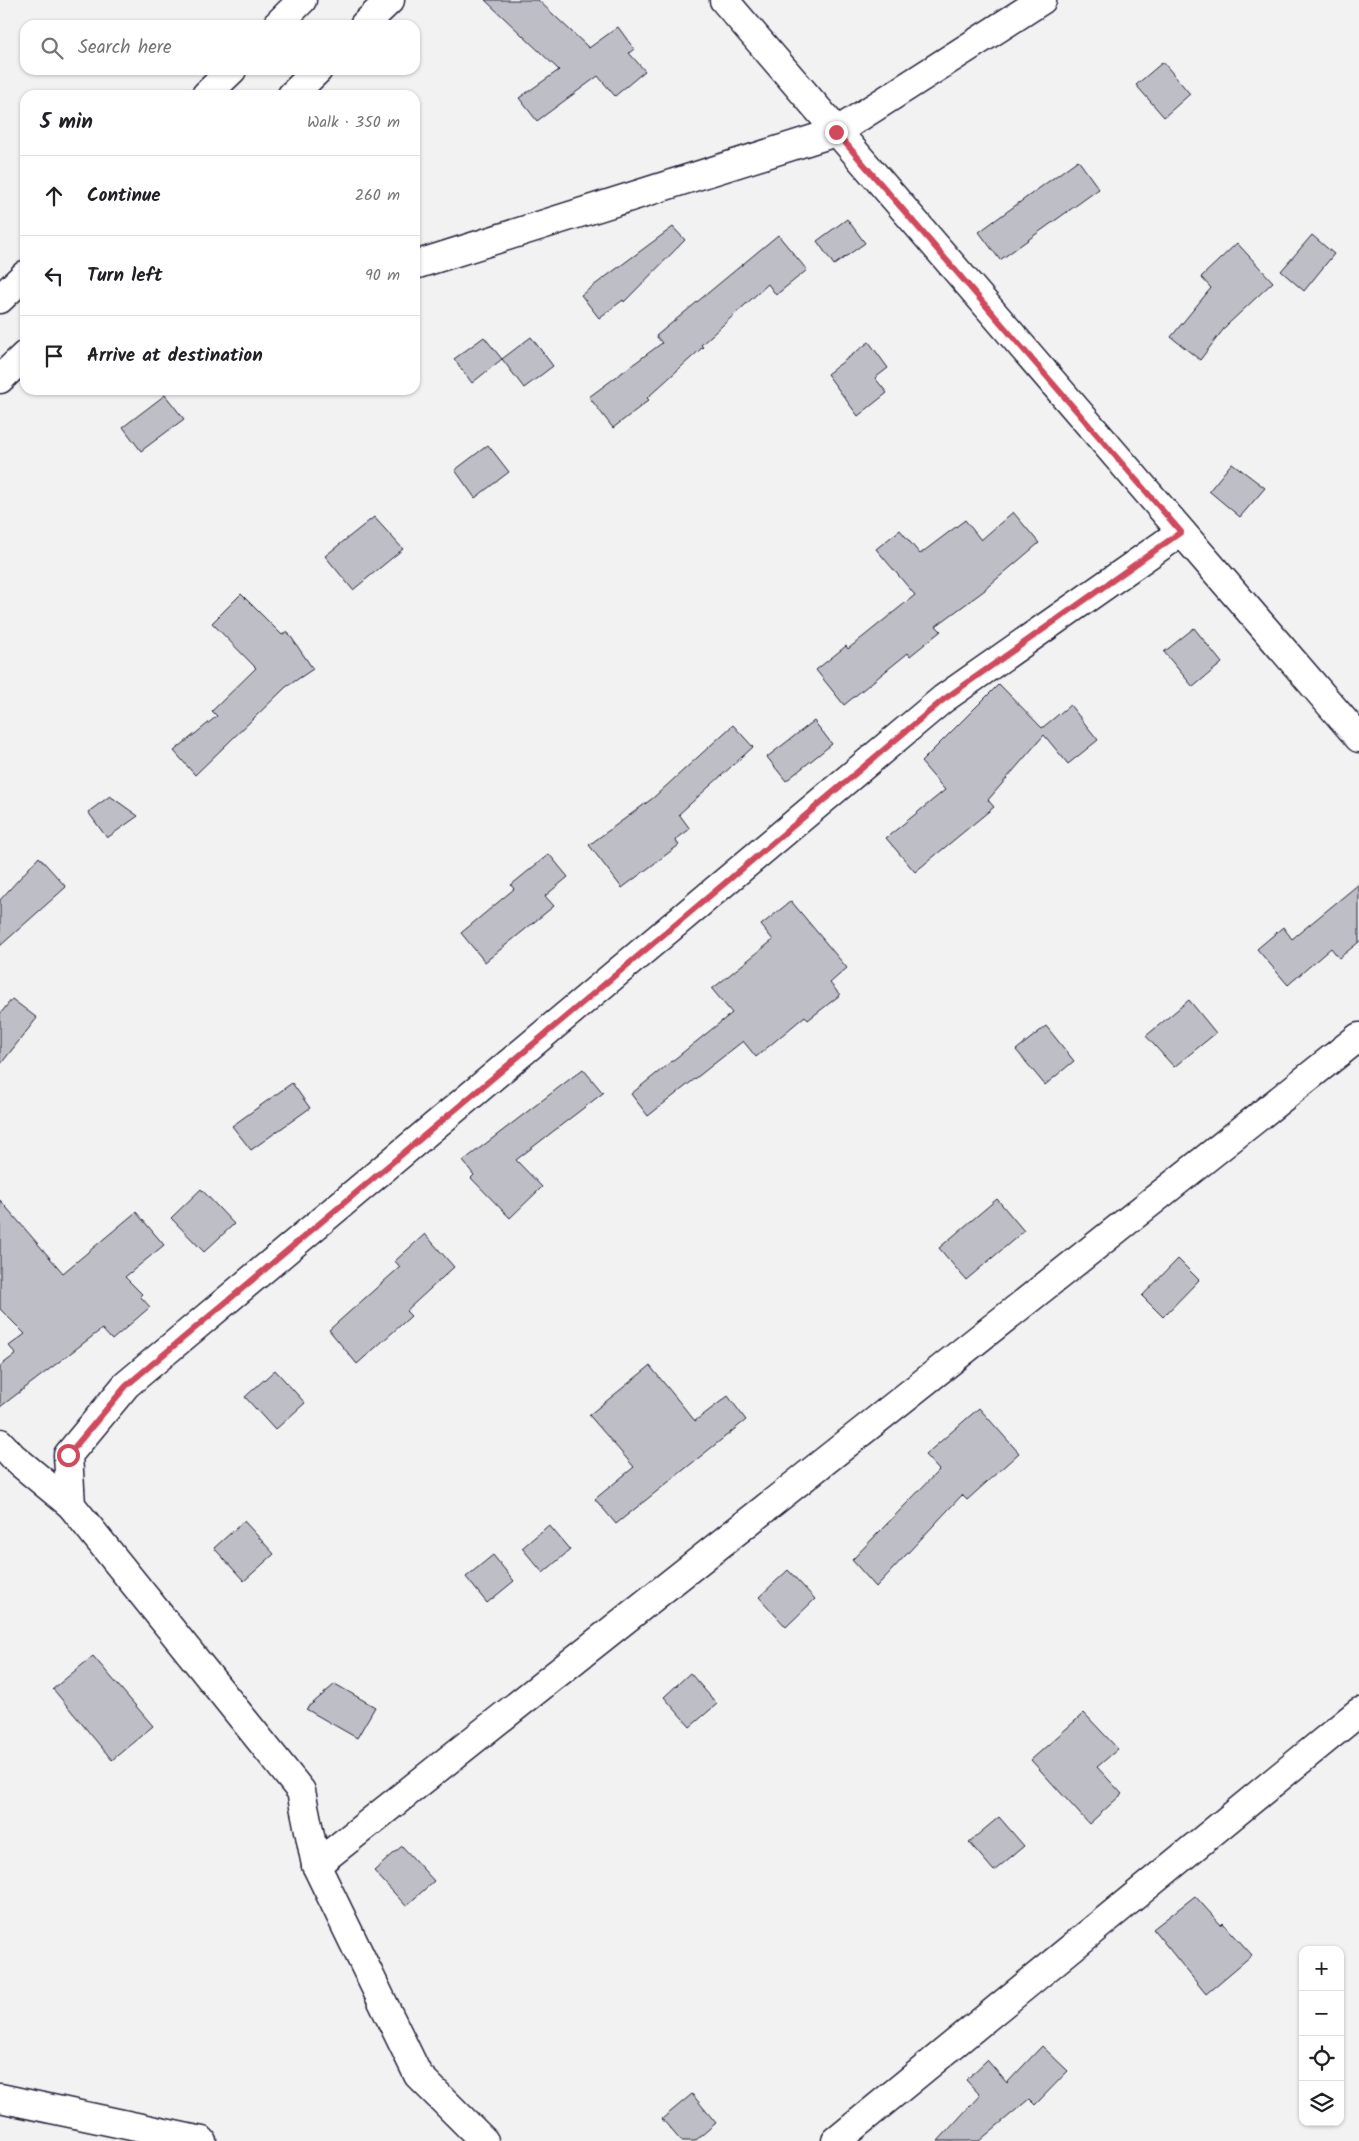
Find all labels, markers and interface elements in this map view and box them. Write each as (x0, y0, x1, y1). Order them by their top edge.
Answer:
search box (20, 20, 420, 75)
text: Search here (78, 33, 172, 63)
icon: search (38, 34, 66, 62)
text: 5 min (40, 106, 93, 139)
text: Walk · 350 m (307, 110, 400, 135)
route end (825, 121, 848, 144)
text: Continue (87, 181, 160, 211)
icon: ahead (40, 182, 68, 210)
text: 260 m (355, 183, 400, 208)
text: Turn left (87, 261, 162, 291)
icon: left (40, 262, 68, 290)
text: 90 m (365, 263, 400, 288)
text: Arrive at destination (87, 341, 263, 371)
icon: arrive (40, 342, 68, 370)
route start (57, 1444, 80, 1467)
map controls (1299, 1946, 1344, 2126)
button: + (1299, 1946, 1344, 1991)
button: − (1299, 1991, 1344, 2036)
button: locate (1299, 2036, 1344, 2081)
button: layers (1299, 2081, 1344, 2126)

